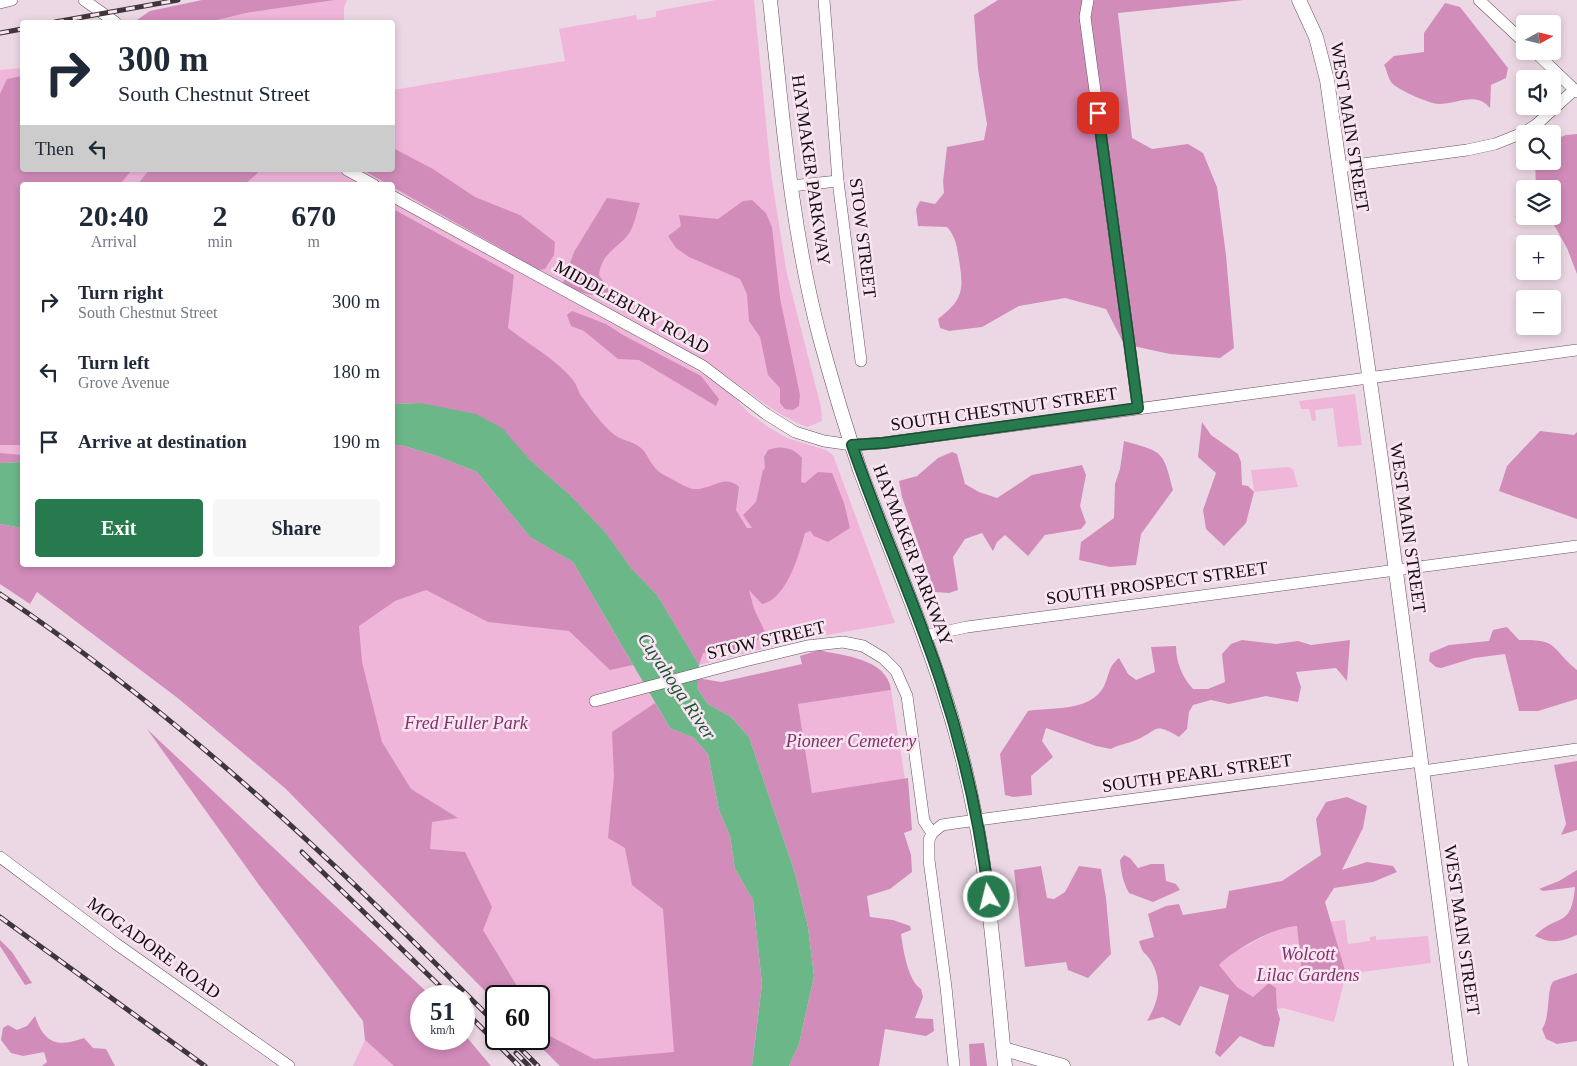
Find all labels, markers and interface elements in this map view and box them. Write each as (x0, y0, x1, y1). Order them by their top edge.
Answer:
north arrow (1516, 15, 1561, 60)
map controls (1516, 15, 1561, 335)
icon: right (35, 40, 100, 105)
text: 300 m (118, 40, 208, 79)
street label: WEST MAIN STREET (1327, 41, 1373, 213)
button: sound (1516, 70, 1561, 115)
street label: HAYMAKER PARKWAY (788, 73, 834, 267)
text: South Chestnut Street (118, 81, 310, 106)
pin (1077, 92, 1119, 134)
icon: arrive (1084, 99, 1112, 127)
button: search (1516, 125, 1561, 170)
icon: left (84, 135, 112, 163)
text: Then (35, 138, 74, 159)
street label: STOW STREET (846, 177, 880, 299)
button: layers (1516, 180, 1561, 225)
text: 20:40 (79, 199, 149, 232)
text: 2 (212, 199, 227, 232)
text: 670 (291, 199, 336, 232)
text: Arrival (91, 233, 137, 250)
text: min (208, 233, 232, 250)
text: m (307, 233, 320, 250)
button: + (1516, 235, 1561, 280)
street label: MIDDLEBURY ROAD (551, 256, 713, 358)
text: Turn right (78, 282, 163, 303)
icon: right (35, 288, 63, 316)
button: − (1516, 290, 1561, 335)
text: 300 m (332, 291, 380, 312)
text: South Chestnut Street (78, 304, 218, 321)
text: Turn left (78, 352, 150, 373)
icon: left (35, 358, 63, 386)
text: 180 m (332, 361, 380, 382)
text: Grove Avenue (78, 374, 170, 391)
street label: SOUTH CHESTNUT STREET (889, 383, 1119, 435)
icon: arrive (35, 428, 63, 456)
text: Arrive at destination (78, 431, 247, 452)
text: 190 m (332, 431, 380, 452)
street label: WEST MAIN STREET (1386, 442, 1430, 614)
street label: HAYMAKER PARKWAY (869, 462, 957, 648)
button: Exit (35, 499, 203, 557)
button: Share (213, 499, 380, 557)
street label: SOUTH PROSPECT STREET (1045, 558, 1269, 608)
street label: STOW STREET (705, 617, 827, 663)
water label: Cuyahoga River (634, 629, 721, 744)
park label: Fred Fuller Park (403, 713, 529, 733)
park label: Pioneer Cemetery (785, 731, 916, 751)
street label: SOUTH PEARL STREET (1101, 750, 1293, 796)
street label: WEST MAIN STREET (1440, 844, 1484, 1016)
position arrow (962, 870, 1014, 922)
street label: MOGADORE ROAD (84, 893, 224, 1003)
park label: Wolcott Lilac Gardens (1256, 944, 1359, 985)
speed limit sign: 60 (485, 985, 550, 1050)
text: 51 (430, 998, 455, 1025)
text: km/h (430, 1023, 455, 1037)

